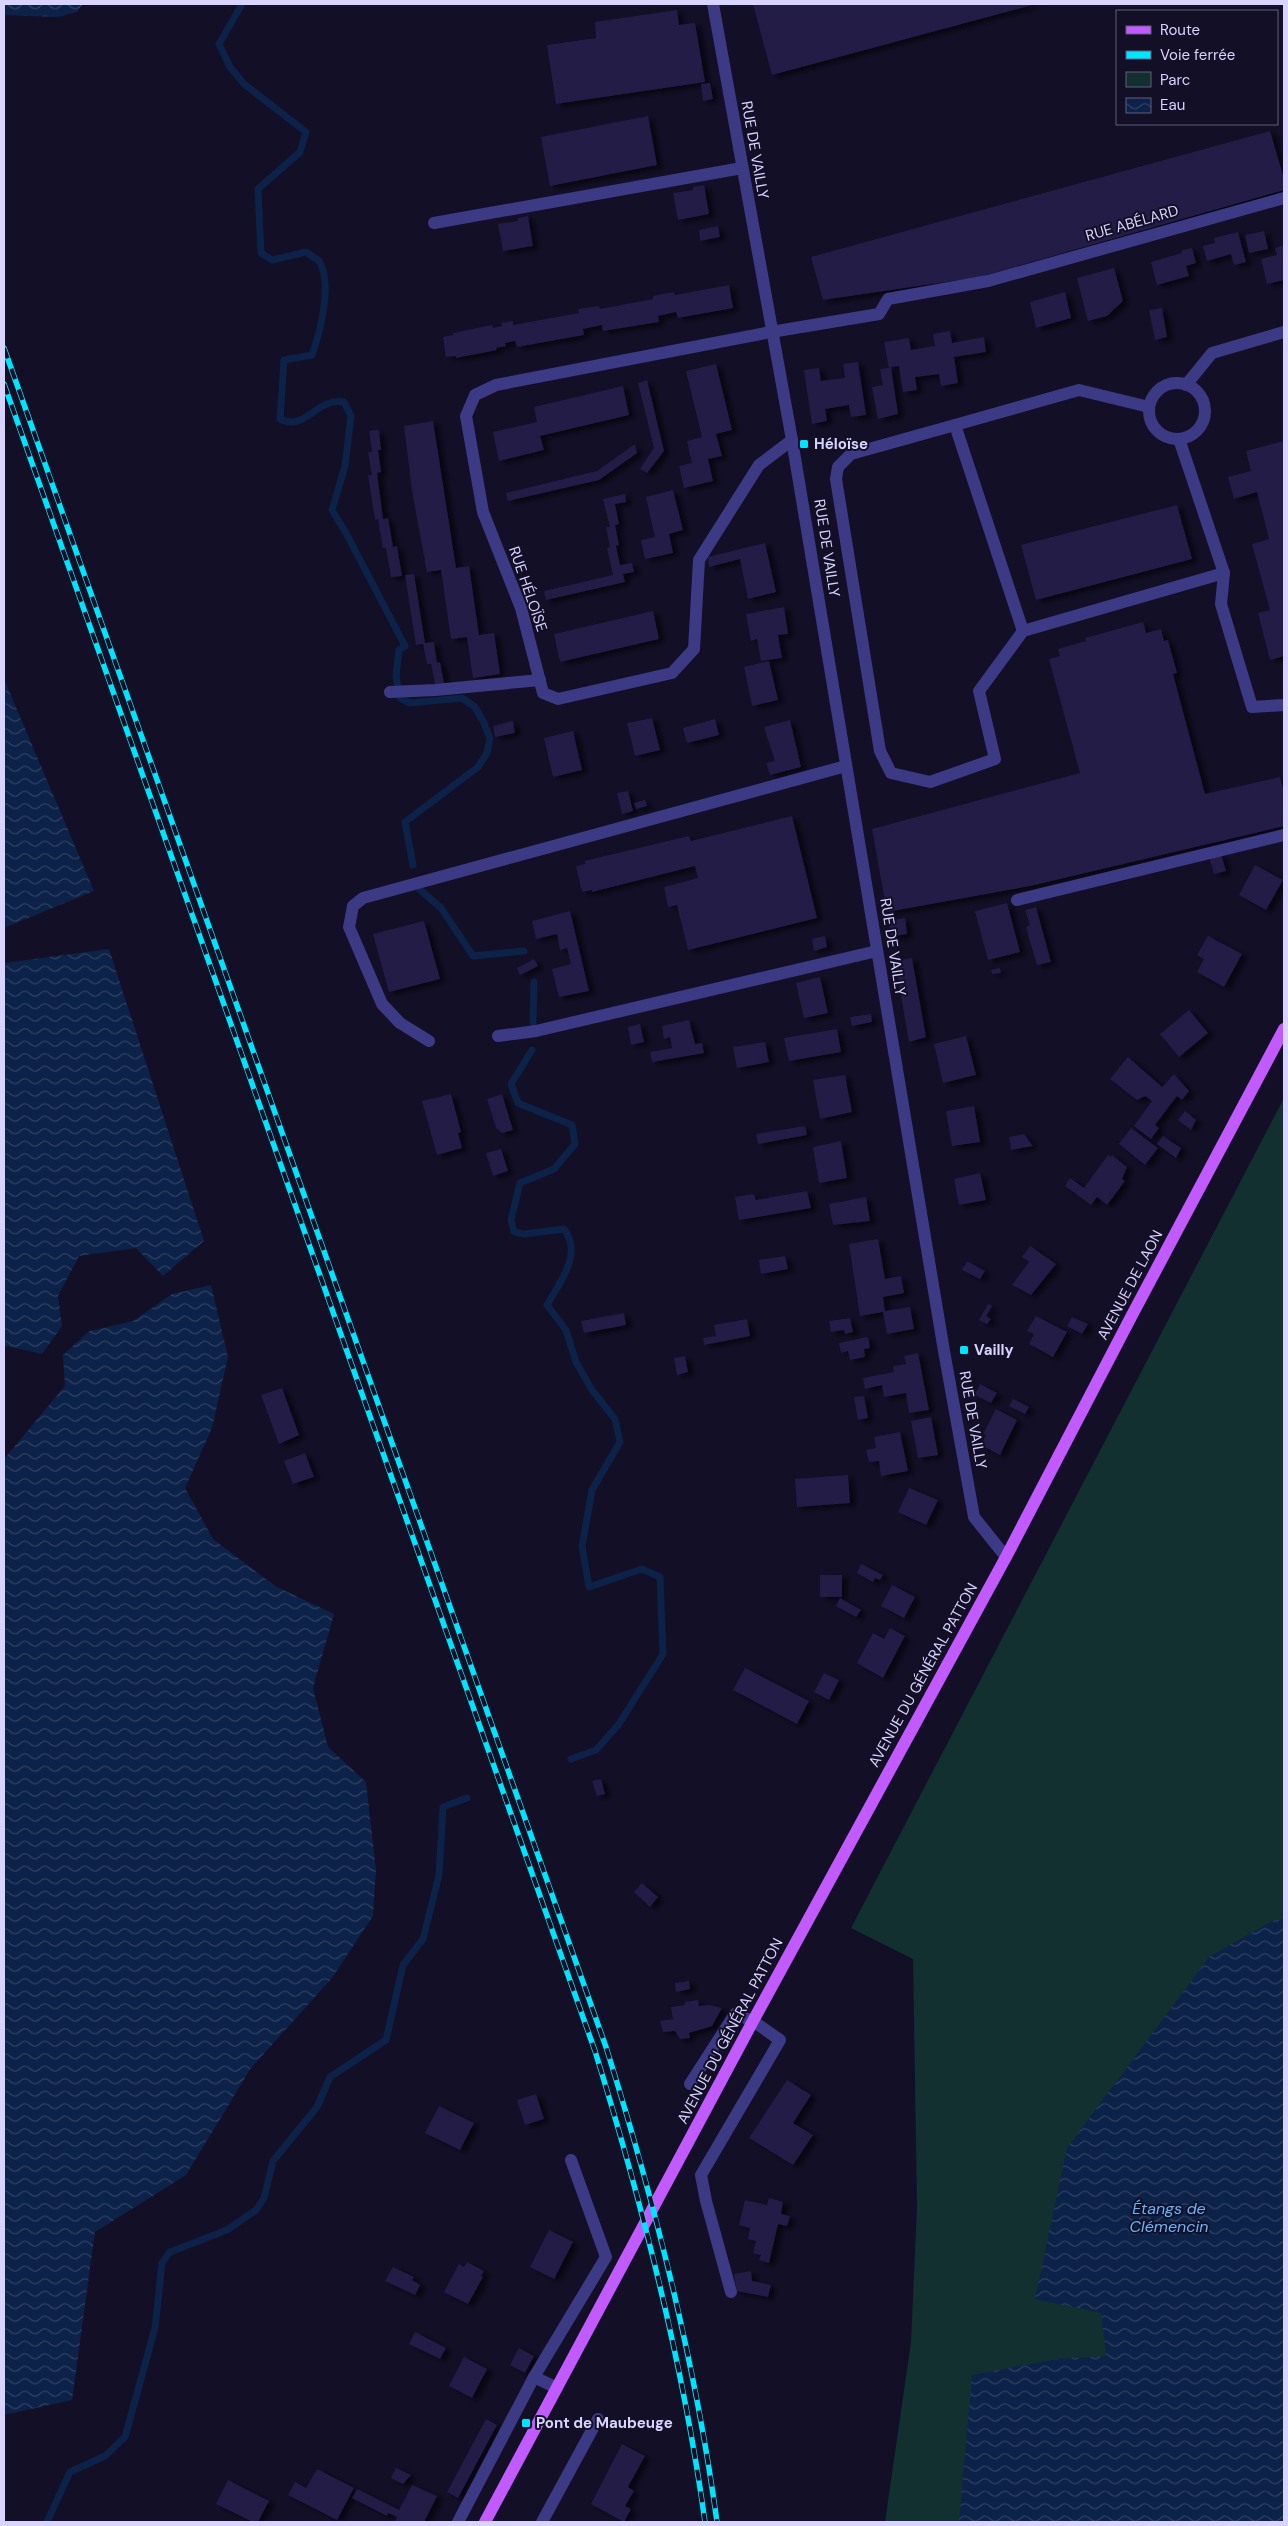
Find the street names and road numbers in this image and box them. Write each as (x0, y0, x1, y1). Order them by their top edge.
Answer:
street label: RUE DE VAILLY (737, 99, 773, 201)
street label: RUE ABÉLARD (1083, 200, 1181, 246)
street label: RUE DE VAILLY (809, 498, 845, 599)
street label: RUE HÉLOÏSE (504, 544, 552, 634)
street label: RUE DE VAILLY (875, 897, 911, 998)
street label: AVENUE DE LAON (1093, 1227, 1167, 1343)
street label: RUE DE VAILLY (955, 1369, 991, 1471)
street label: AVENUE DU GÉNÉRAL PATTON (864, 1579, 982, 1771)
street label: AVENUE DU GÉNÉRAL PATTON (672, 1935, 788, 2127)

